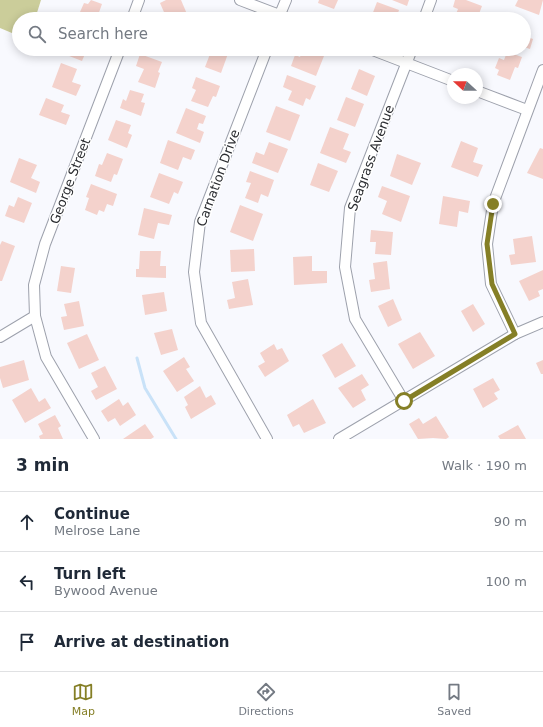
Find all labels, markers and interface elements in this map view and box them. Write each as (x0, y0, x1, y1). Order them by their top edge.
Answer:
search box (12, 12, 531, 56)
icon: search (26, 23, 48, 45)
text: Search here (58, 25, 148, 43)
north arrow (447, 68, 483, 104)
street label: Seagrass Avenue (345, 103, 397, 213)
street label: Carnation Drive (193, 127, 243, 229)
street label: George Street (47, 136, 93, 226)
route end (484, 195, 502, 213)
route start (395, 392, 413, 410)
text: 3 min (16, 455, 69, 475)
text: Walk · 190 m (442, 458, 527, 473)
text: Continue (54, 505, 130, 523)
icon: ahead (16, 511, 38, 533)
text: 90 m (494, 514, 527, 529)
text: Melrose Lane (54, 523, 140, 538)
text: Turn left (54, 565, 126, 583)
icon: left (16, 571, 38, 593)
text: 100 m (485, 574, 527, 589)
text: Bywood Avenue (54, 583, 158, 598)
icon: arrive (16, 631, 38, 653)
text: Arrive at destination (54, 633, 229, 651)
tab: Map (72, 681, 95, 718)
tab: Directions (238, 681, 294, 718)
tab: Saved (437, 681, 471, 718)

